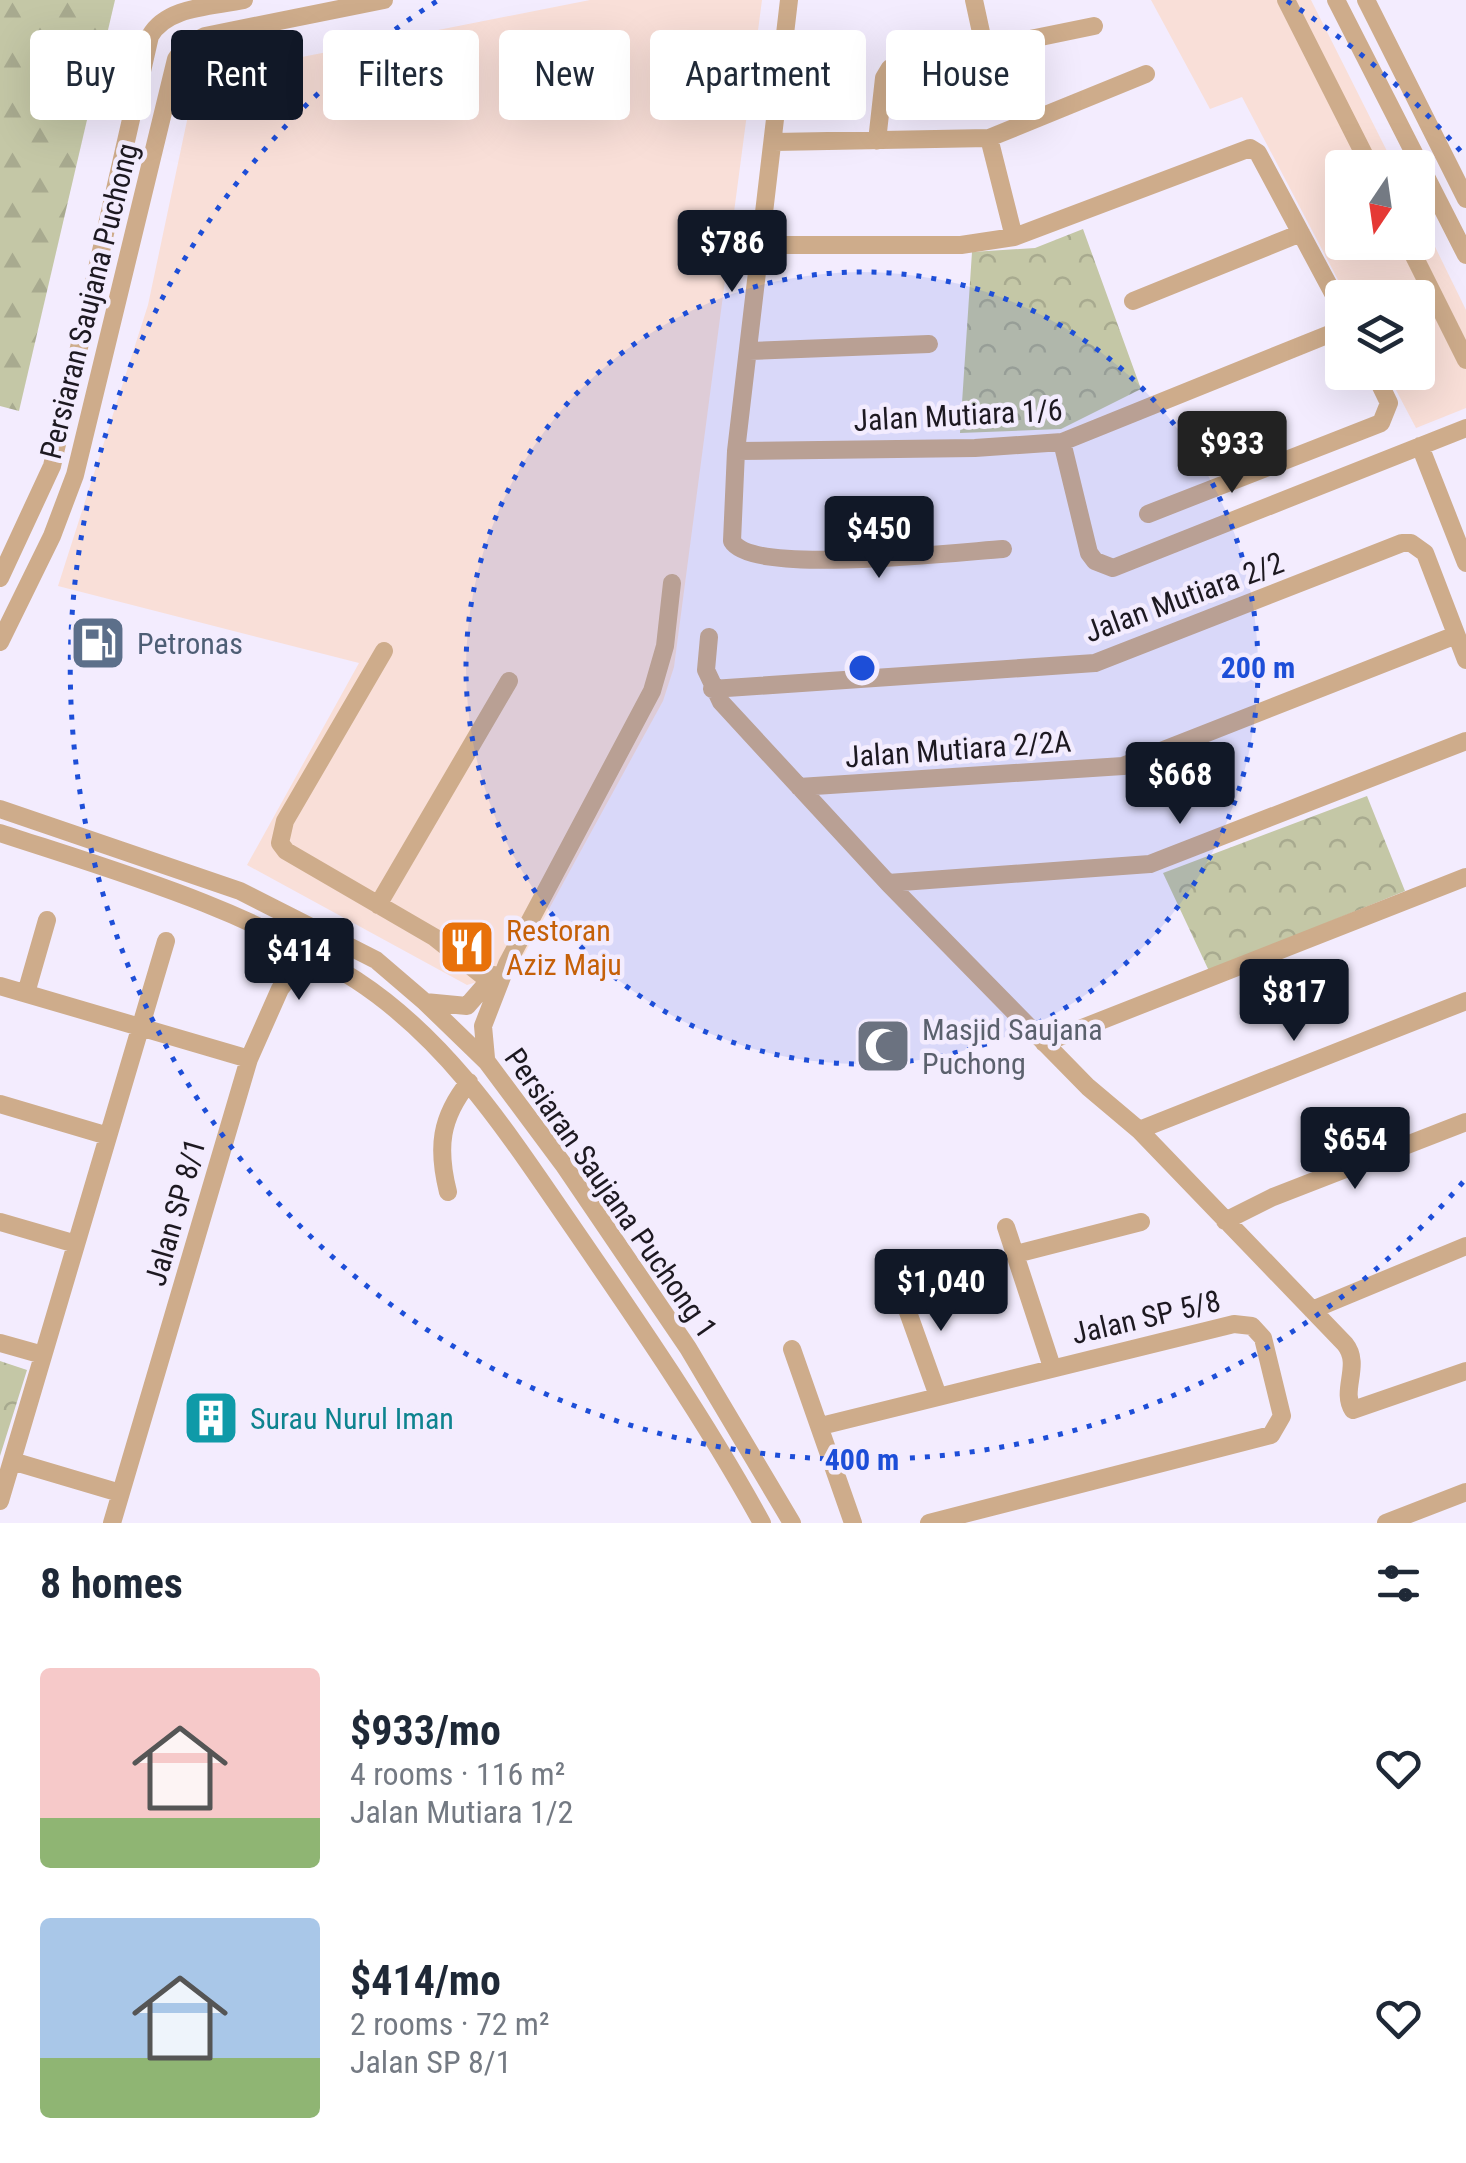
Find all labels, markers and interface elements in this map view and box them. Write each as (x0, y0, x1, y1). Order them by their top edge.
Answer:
chip: Buy (30, 30, 151, 120)
chip: Rent (171, 30, 303, 120)
chip: Filters (323, 30, 479, 120)
chip: New (499, 30, 630, 120)
chip: Apartment (650, 30, 866, 120)
chip: House (886, 30, 1045, 120)
street label: Persiaran Saujana Puchong (33, 140, 145, 462)
north arrow (1325, 150, 1435, 260)
map controls (1325, 150, 1435, 390)
pin: $786 (673, 210, 791, 295)
text: $786 (700, 223, 764, 261)
button: layers (1325, 280, 1435, 390)
street label: Jalan Mutiara 1/6 (853, 392, 1063, 438)
pin: $933 (1173, 411, 1291, 496)
text: $933 (1200, 424, 1264, 462)
pin: $450 (820, 496, 938, 581)
text: $450 (847, 509, 911, 547)
street label: Jalan Mutiara 2/2 (1080, 545, 1288, 649)
fuel station icon: Petronas (68, 613, 128, 673)
place label: Petronas (137, 626, 243, 661)
centre of rings (844, 650, 880, 686)
text: 200 m (1221, 650, 1295, 685)
street label: Jalan Mutiara 2/2A (844, 724, 1072, 774)
pin: $668 (1121, 742, 1239, 827)
text: $668 (1148, 755, 1212, 793)
place label: Restoran Aziz Maju (506, 913, 622, 982)
restaurant icon: Restoran Aziz Maju (437, 917, 497, 977)
pin: $414 (240, 918, 358, 1003)
text: $414 (267, 931, 331, 969)
pin: $817 (1235, 959, 1353, 1044)
text: $817 (1262, 972, 1326, 1010)
place label: Masjid Saujana Puchong (922, 1012, 1103, 1081)
mosque icon: Masjid Saujana Puchong (853, 1016, 913, 1076)
street label: Persiaran Saujana Puchong 1 (497, 1041, 725, 1345)
pin: $654 (1296, 1107, 1414, 1192)
text: $654 (1323, 1120, 1387, 1158)
street label: Jalan SP 8/1 (137, 1134, 213, 1290)
pin: $1,040 (860, 1249, 1022, 1334)
text: $1,040 (897, 1262, 985, 1300)
street label: Jalan SP 5/8 (1068, 1283, 1224, 1351)
building icon: Surau Nurul Iman (181, 1388, 241, 1448)
place label: Surau Nurul Iman (250, 1401, 454, 1436)
text: 400 m (825, 1442, 899, 1477)
icon: filters (1371, 1556, 1426, 1611)
text: 8 homes (40, 1559, 183, 1608)
text: $933/mo (350, 1706, 501, 1755)
icon: home (120, 1708, 240, 1828)
icon: heart (1371, 1741, 1426, 1796)
text: 4 rooms · 116 m² (350, 1755, 565, 1793)
text: Jalan Mutiara 1/2 (350, 1793, 573, 1831)
text: $414/mo (350, 1956, 501, 2005)
icon: home (120, 1958, 240, 2078)
icon: heart (1371, 1991, 1426, 2046)
text: 2 rooms · 72 m² (350, 2005, 549, 2043)
text: Jalan SP 8/1 (350, 2043, 511, 2081)

